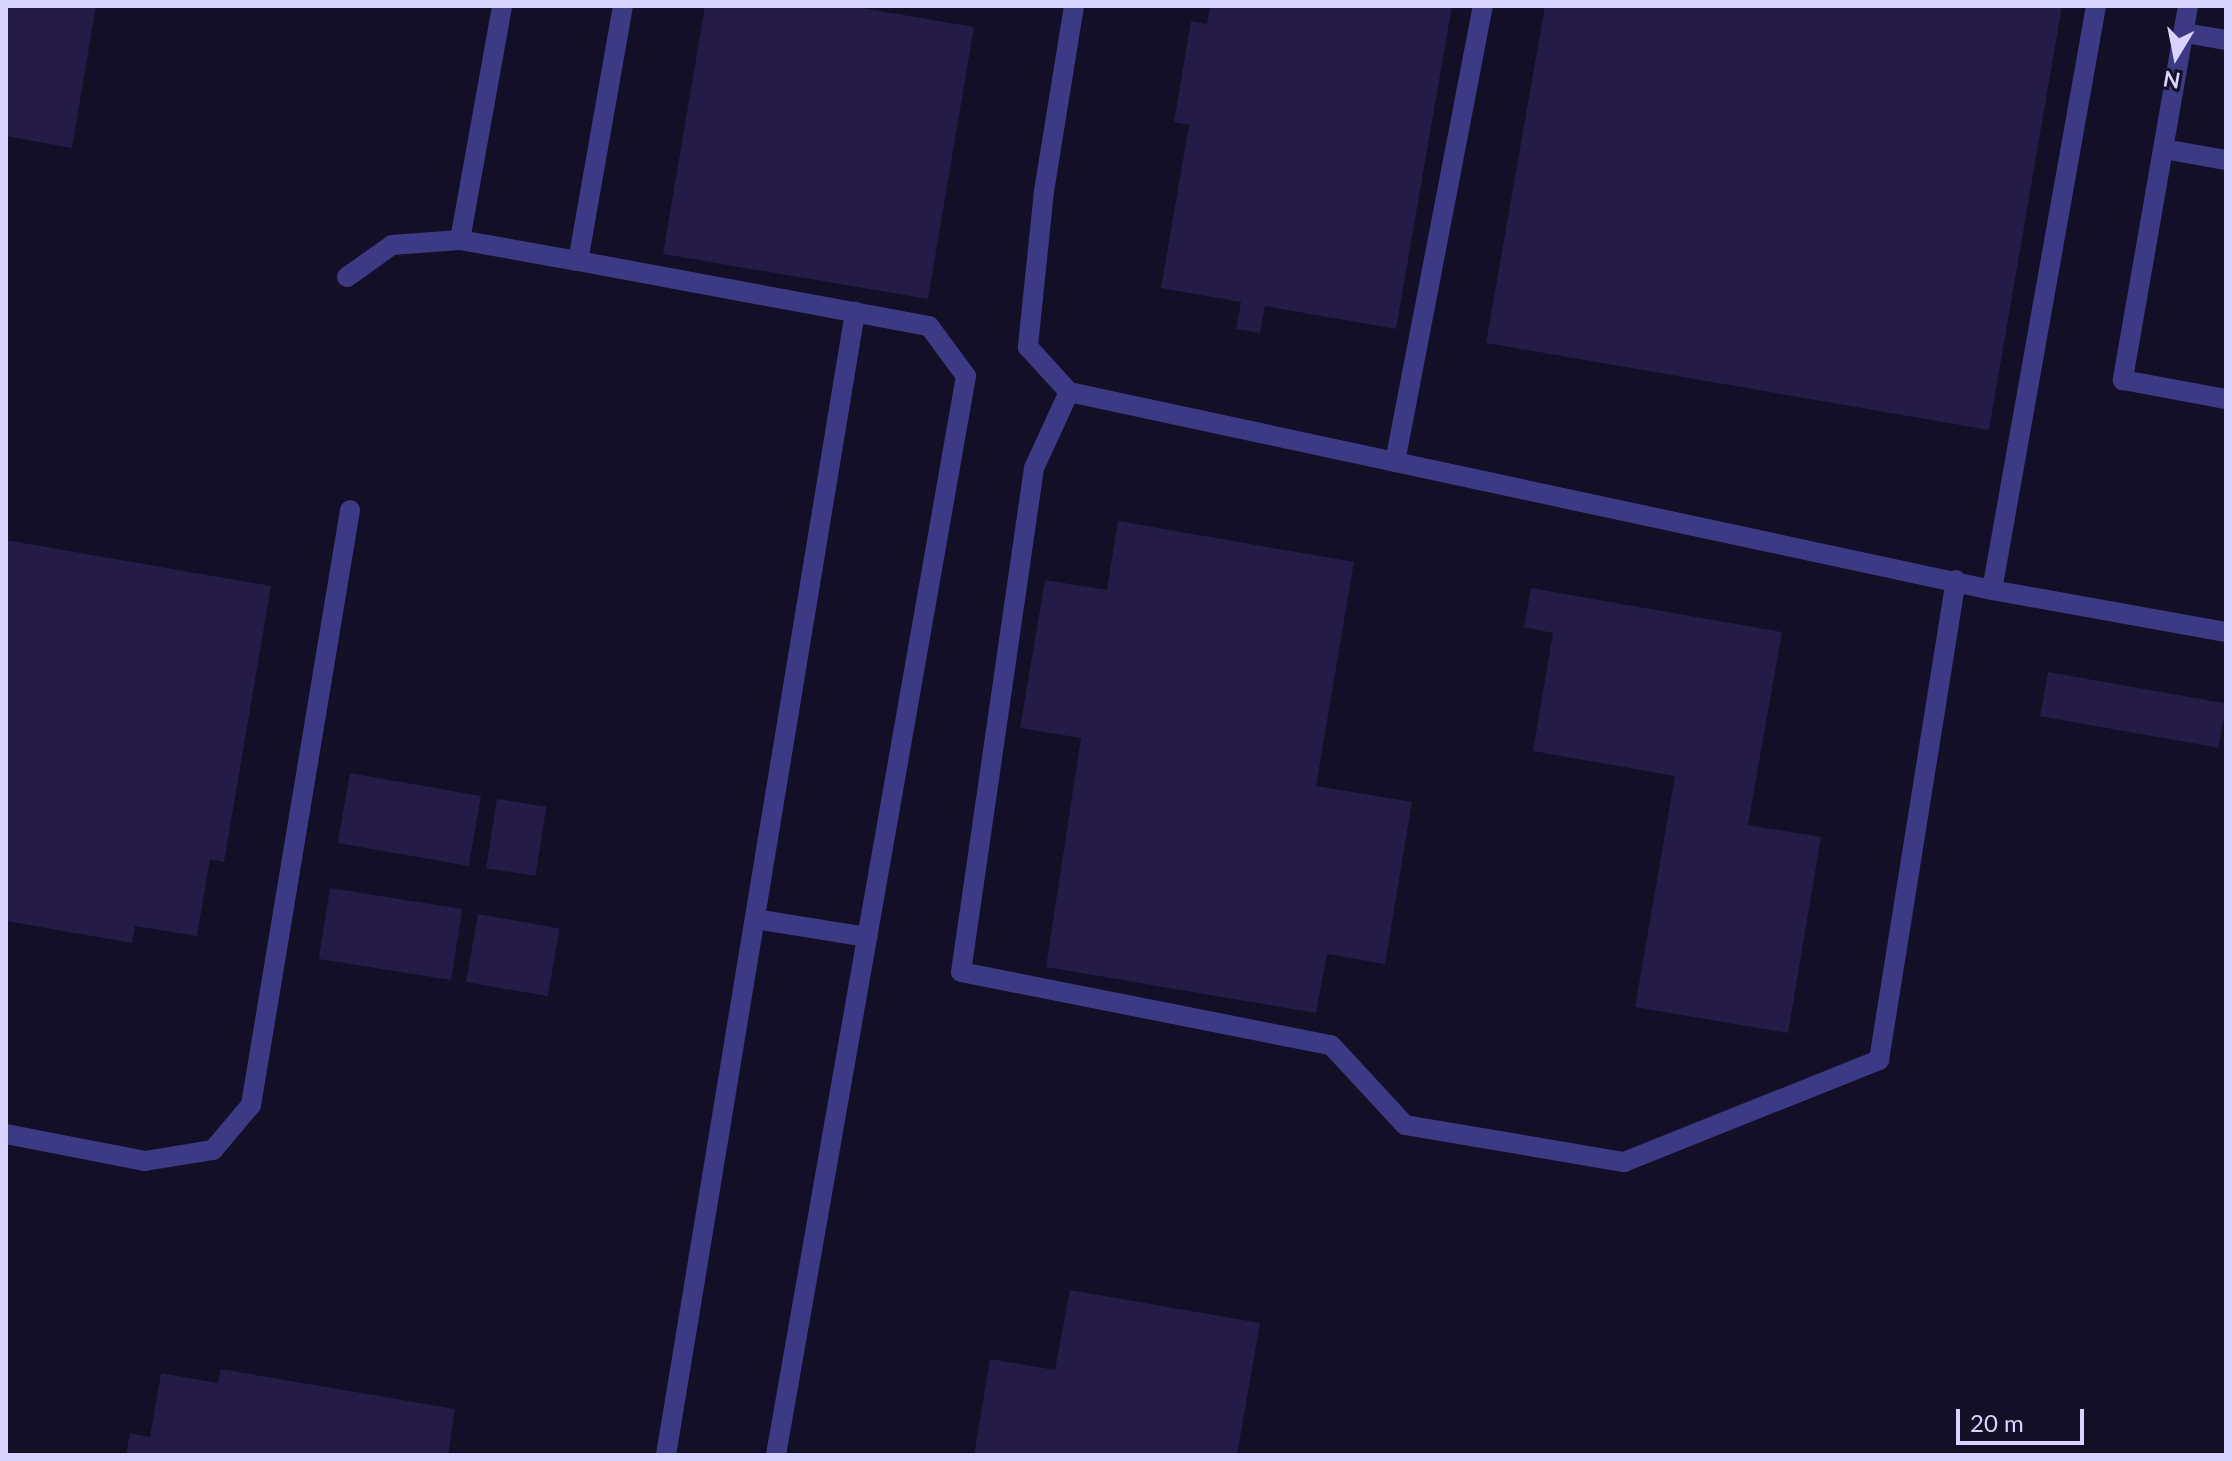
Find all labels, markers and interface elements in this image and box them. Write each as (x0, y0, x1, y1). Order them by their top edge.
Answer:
north arrow (2136, 16, 2216, 96)
text: N (2161, 65, 2182, 95)
scale bar (1960, 1393, 2088, 1443)
text: 20 m (1970, 1408, 2024, 1437)

